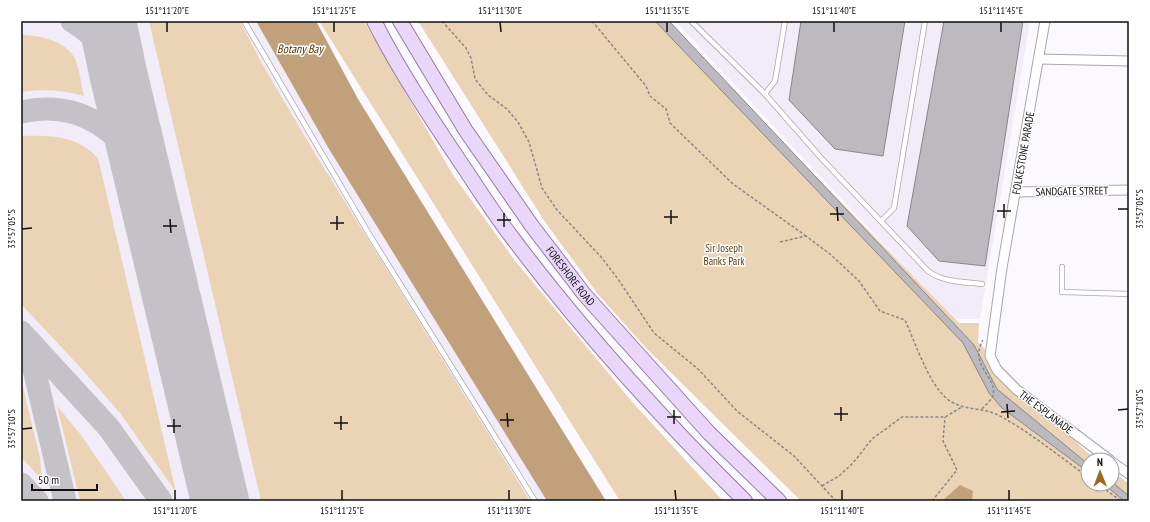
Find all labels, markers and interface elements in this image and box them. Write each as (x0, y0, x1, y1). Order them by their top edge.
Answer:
text: 151°11'20"E (145, 4, 189, 17)
text: 151°11'25"E (312, 4, 356, 17)
text: 151°11'30"E (478, 4, 522, 17)
text: 151°11'35"E (645, 4, 689, 17)
text: 151°11'40"E (812, 4, 856, 17)
text: 151°11'45"E (979, 4, 1023, 17)
water label: Botany Bay (277, 41, 324, 56)
street label: FOLKESTONE PARADE (1009, 110, 1037, 195)
street label: SANDGATE STREET (1035, 183, 1109, 199)
text: 33°57'05"S (1133, 189, 1146, 229)
text: 33°57'05"S (5, 209, 18, 249)
park label: Sir Joseph Banks Park (703, 241, 745, 268)
street label: FORESHORE ROAD (543, 243, 598, 309)
street label: THE ESPLANADE (1016, 387, 1076, 437)
text: 33°57'10"S (1133, 389, 1146, 429)
text: 33°57'10"S (5, 409, 18, 449)
north arrow (1080, 452, 1120, 492)
text: N (1097, 455, 1103, 469)
scale bar (32, 466, 97, 492)
text: 50 m (38, 472, 59, 487)
text: 151°11'20"E (153, 504, 197, 517)
text: 151°11'25"E (320, 504, 364, 517)
text: 151°11'30"E (487, 504, 531, 517)
text: 151°11'35"E (654, 504, 698, 517)
text: 151°11'40"E (820, 504, 864, 517)
text: 151°11'45"E (987, 504, 1031, 517)

